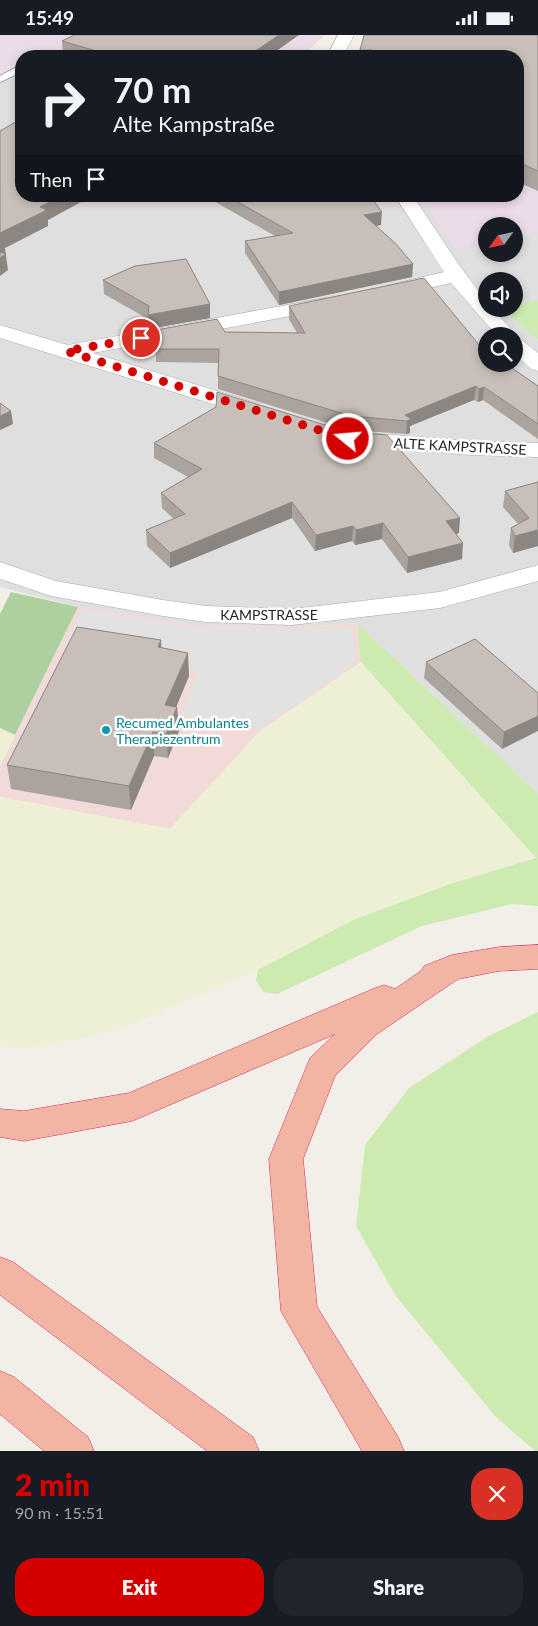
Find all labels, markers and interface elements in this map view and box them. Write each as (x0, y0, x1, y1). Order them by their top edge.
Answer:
text: 15:49 (25, 6, 74, 29)
text: 70 m (113, 68, 191, 110)
icon: right (30, 70, 95, 135)
text: Alte Kampstraße (113, 110, 275, 137)
icon: arrive (82, 165, 110, 193)
text: Then (30, 168, 72, 191)
north arrow (478, 217, 522, 263)
map controls (478, 217, 523, 372)
button: sound (478, 272, 523, 317)
pin (120, 317, 162, 359)
icon: arrive (127, 324, 155, 352)
button: search (478, 327, 523, 372)
position arrow (321, 412, 373, 464)
street label: ALTE KAMPSTRASSE (393, 434, 527, 458)
street label: KAMPSTRASSE (220, 606, 318, 623)
place label: Recumed Ambulantes Therapiezentrum (116, 714, 249, 747)
marker: Recumed Ambulantes Therapiezentrum (100, 724, 112, 736)
text: 2 min (15, 1466, 90, 1502)
button: close (471, 1468, 523, 1520)
text: 90 m · 15:51 (15, 1503, 104, 1522)
button: Exit (15, 1558, 264, 1616)
button: Share (274, 1558, 523, 1616)

